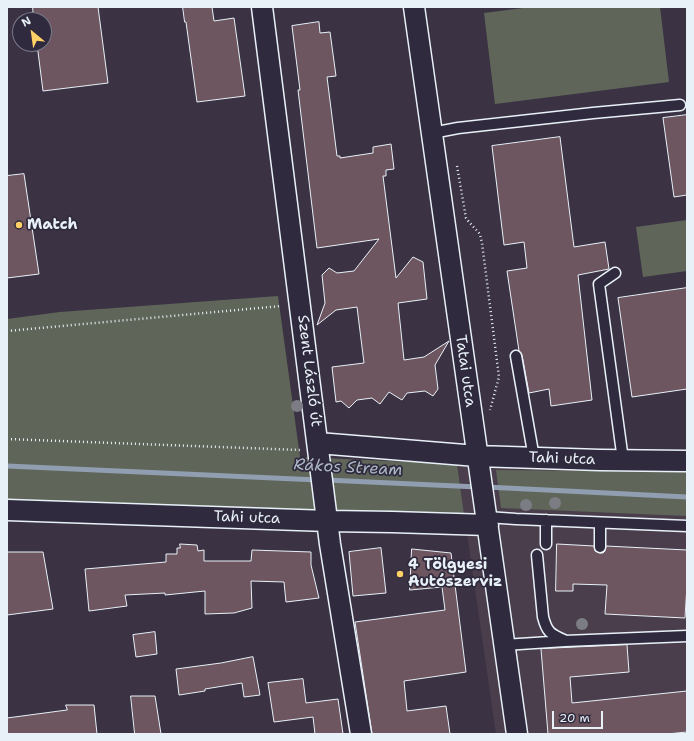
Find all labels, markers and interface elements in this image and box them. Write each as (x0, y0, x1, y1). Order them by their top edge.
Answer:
north arrow (12, 12, 52, 52)
text: N (19, 13, 34, 31)
place label: Match (27, 216, 78, 234)
marker: Match (14, 220, 24, 230)
street label: Szent László út (293, 314, 325, 428)
street label: Tatai utca (451, 334, 479, 408)
street label: Tahi utca (528, 449, 596, 469)
water label: Rákos Stream (293, 456, 403, 480)
street label: Tahi utca (213, 508, 281, 528)
place label: 4 Tölgyesi Autószerviz (408, 556, 502, 591)
marker: 4 Tölgyesi Autószerviz (395, 569, 405, 579)
scale bar (554, 703, 605, 729)
text: 20 m (559, 710, 590, 726)

